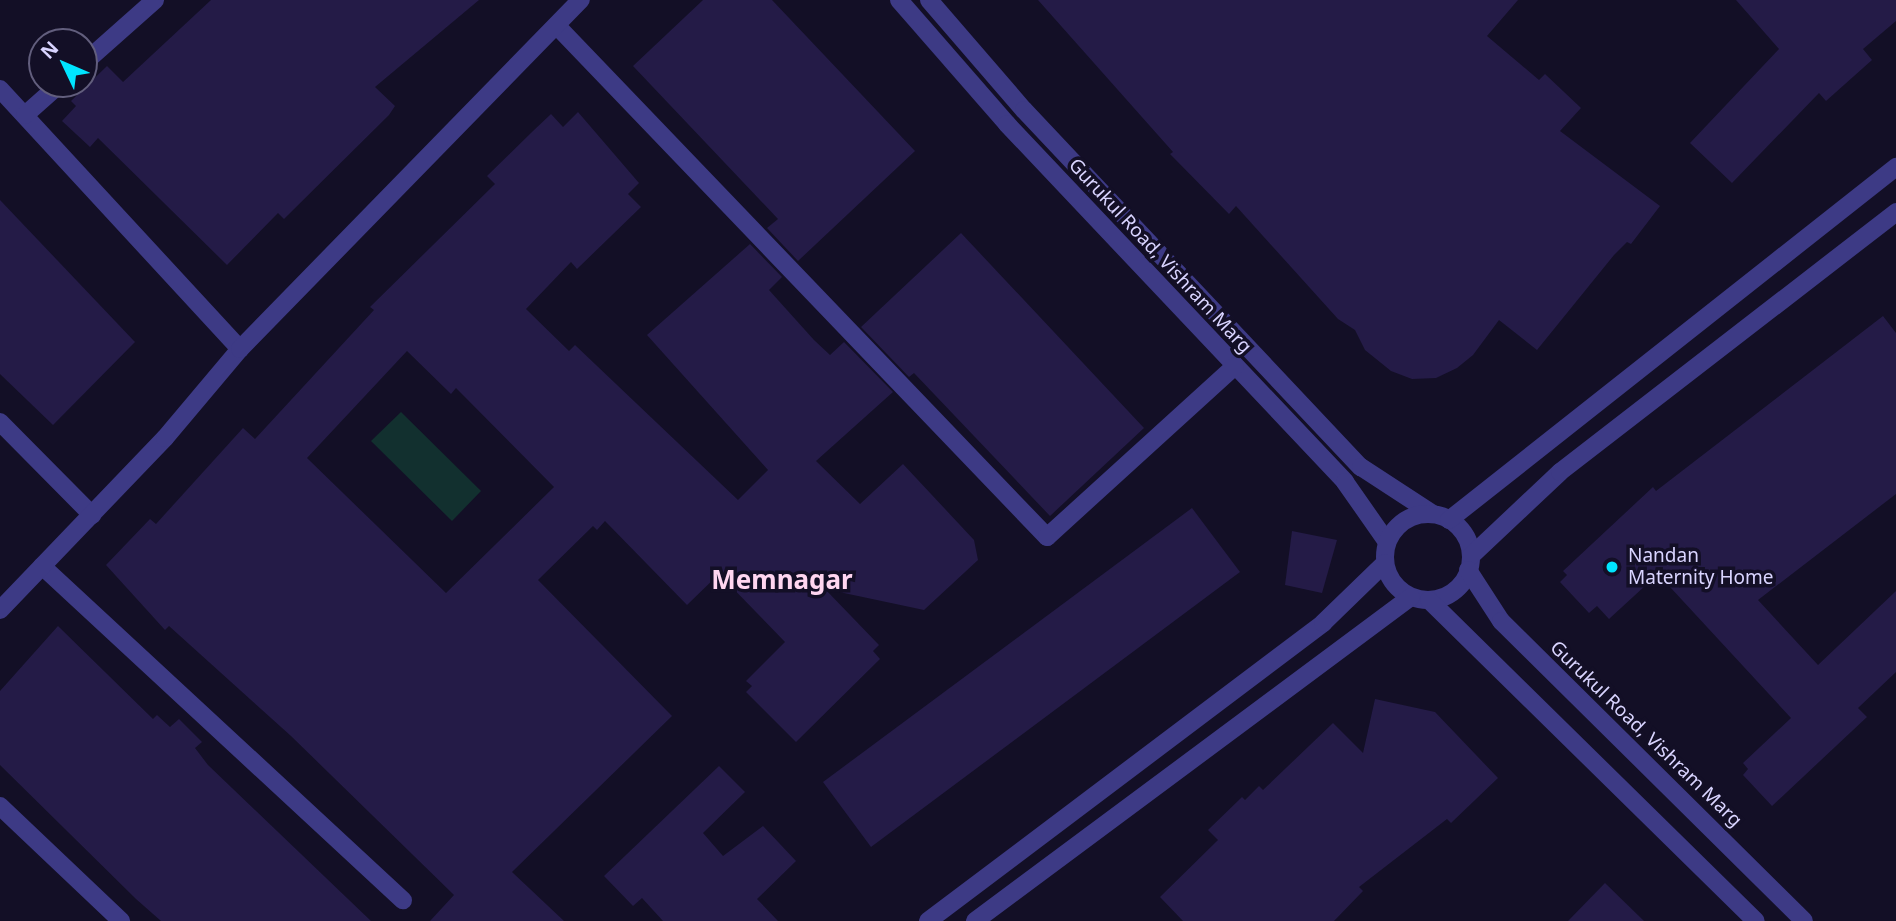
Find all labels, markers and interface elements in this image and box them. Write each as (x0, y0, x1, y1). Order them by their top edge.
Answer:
north arrow (28, 28, 98, 98)
text: N (35, 35, 64, 64)
street label: Gurukul Road, Vishram Marg (1064, 154, 1256, 358)
place label: Nandan Maternity Home (1628, 545, 1774, 589)
marker: Nandan Maternity Home (1602, 557, 1622, 577)
district label: Memnagar (711, 564, 853, 596)
street label: Gurukul Road, Vishram Marg (1545, 636, 1747, 832)

